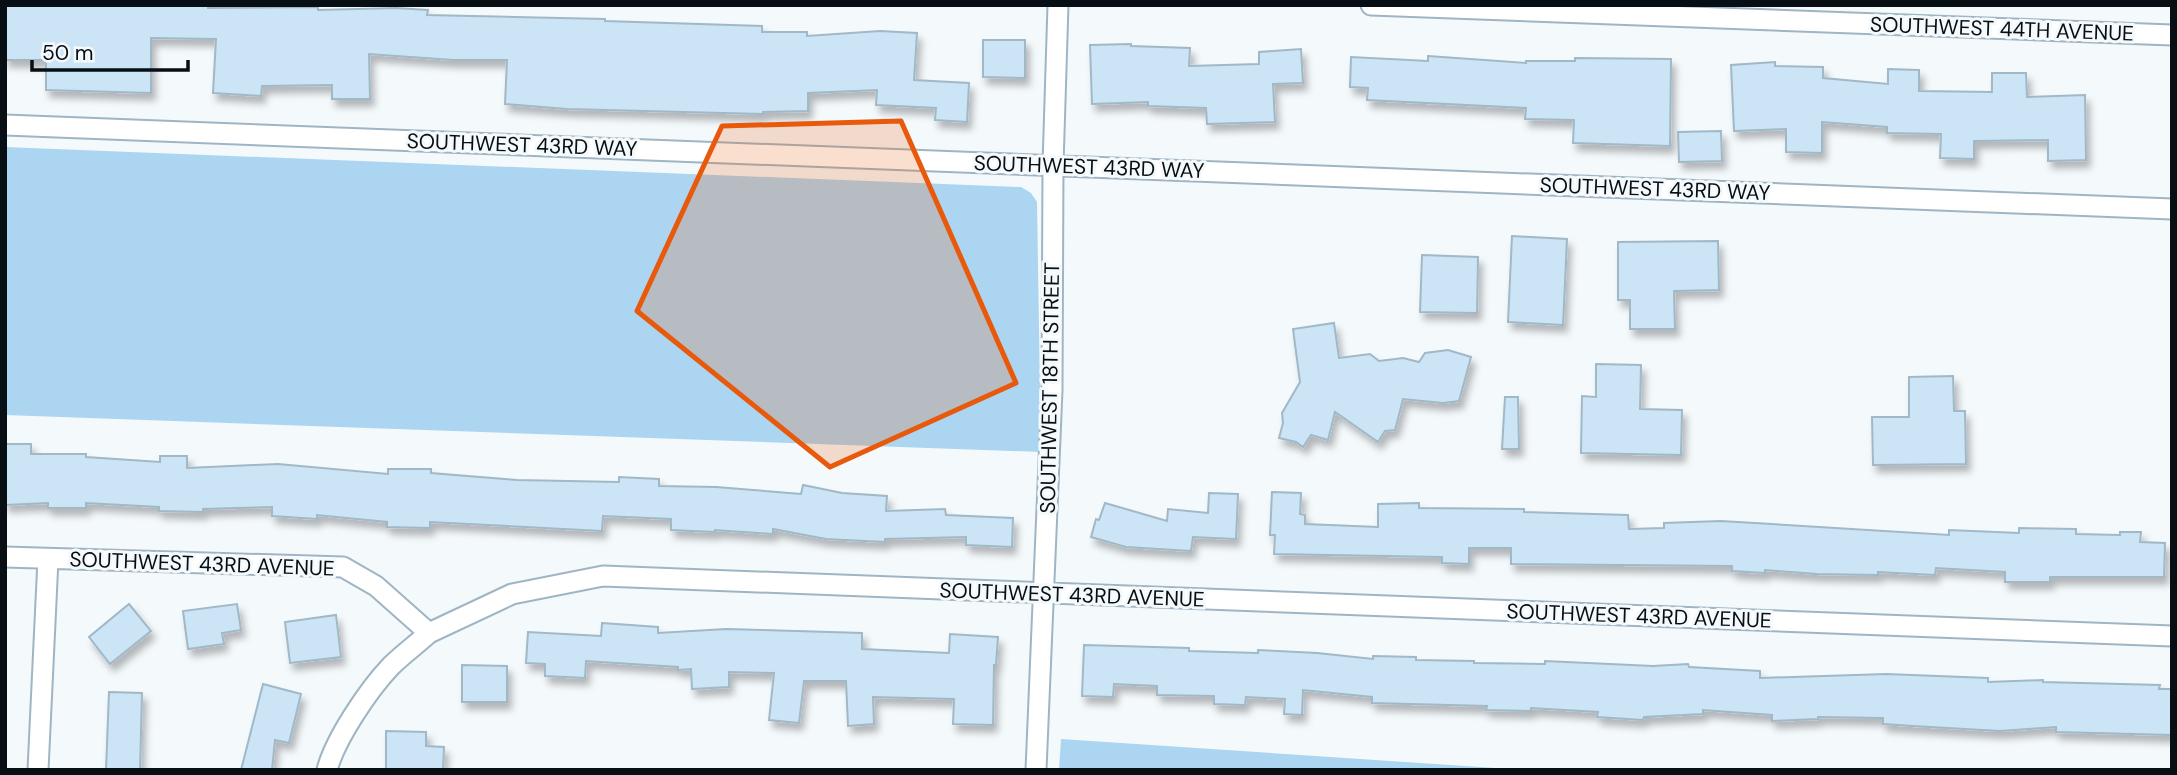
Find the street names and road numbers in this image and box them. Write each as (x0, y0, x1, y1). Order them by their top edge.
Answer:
street label: SOUTHWEST 44TH AVENUE (1870, 10, 2134, 48)
street label: SOUTHWEST 43RD WAY (406, 127, 638, 163)
street label: SOUTHWEST 43RD WAY (973, 149, 1205, 185)
street label: SOUTHWEST 43RD WAY (1539, 171, 1771, 207)
street label: SOUTHWEST 18TH STREET (1034, 262, 1066, 514)
street label: SOUTHWEST 43RD AVENUE (69, 545, 335, 583)
street label: SOUTHWEST 43RD AVENUE (939, 576, 1205, 614)
street label: SOUTHWEST 43RD AVENUE (1506, 597, 1772, 635)

